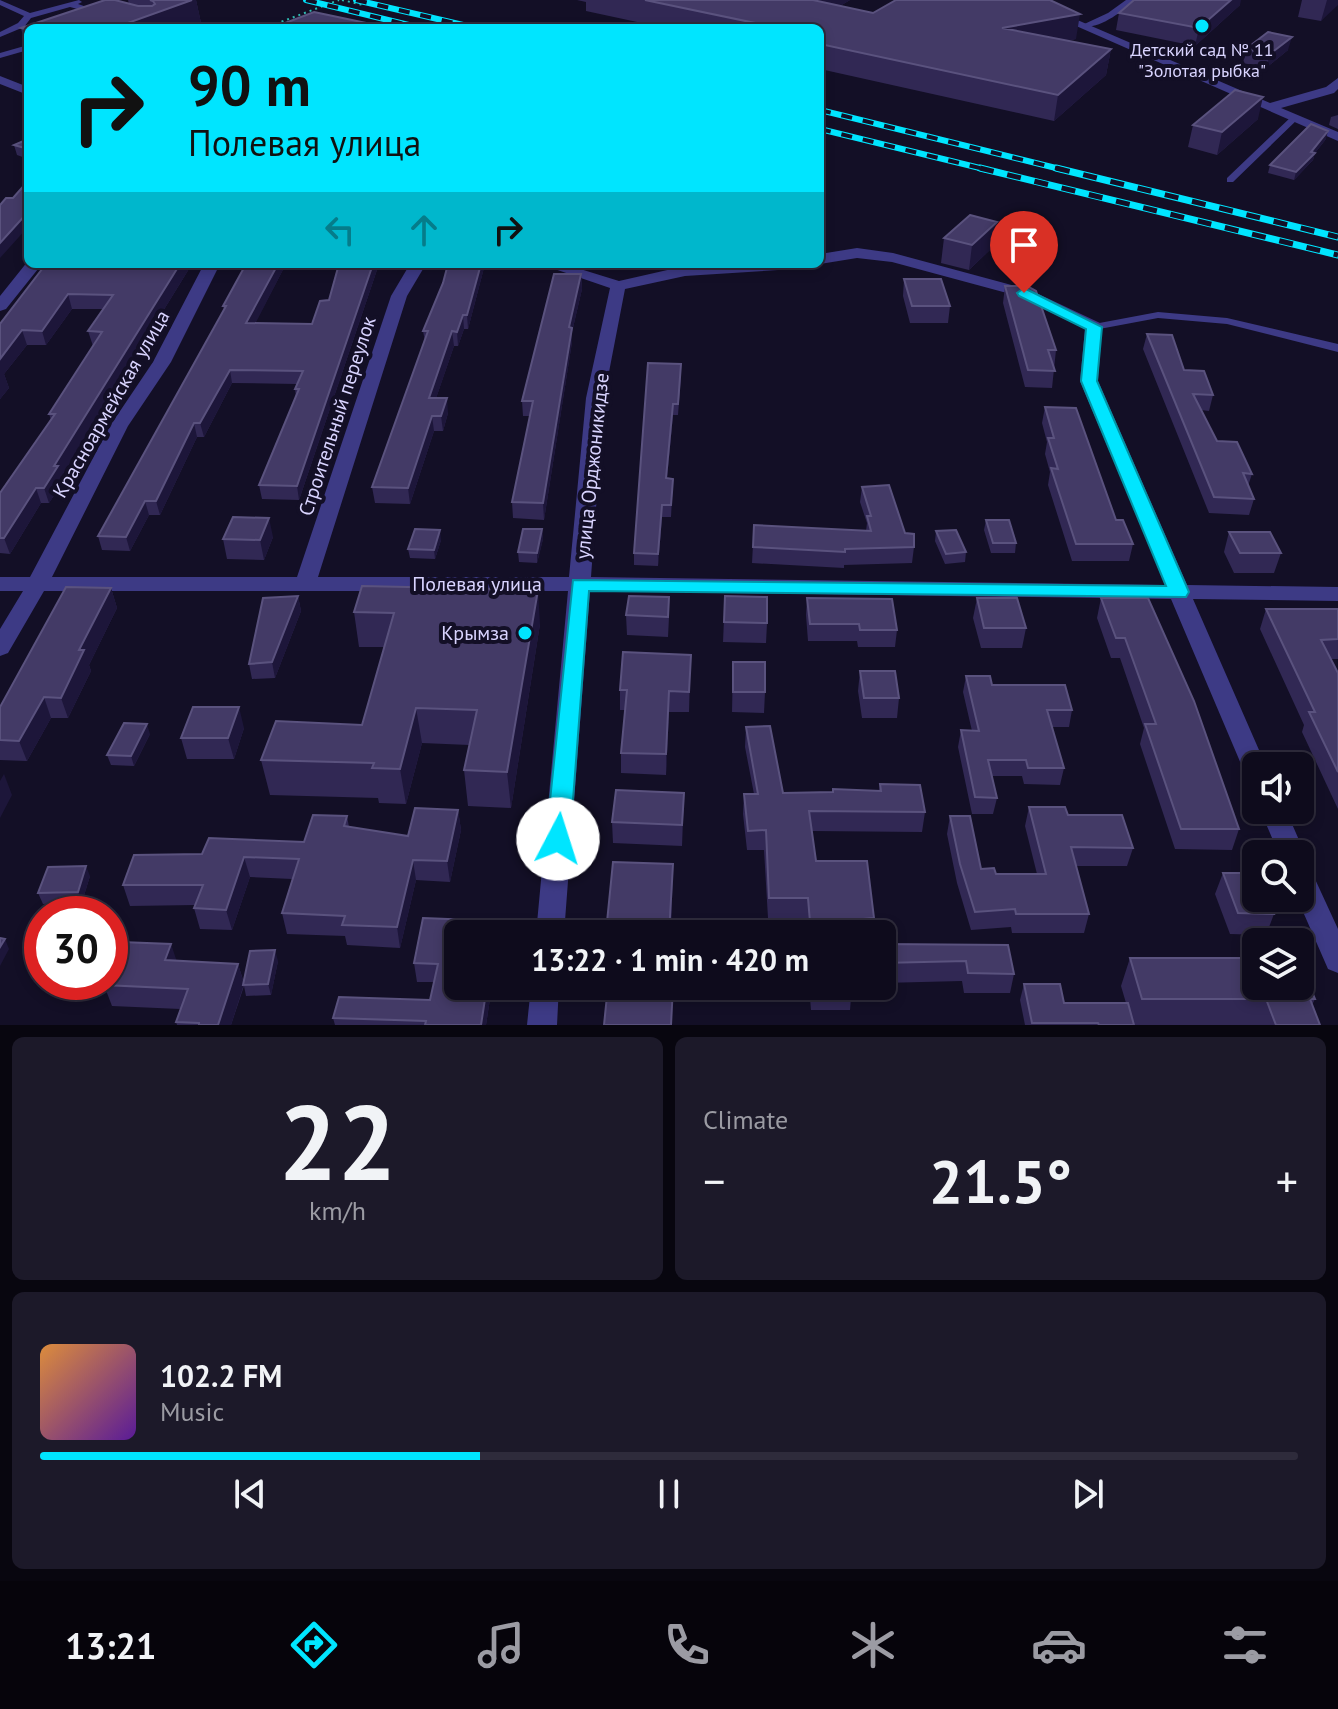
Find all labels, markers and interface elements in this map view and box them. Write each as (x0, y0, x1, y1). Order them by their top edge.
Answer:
marker: Детский сад № 11 "Золотая рыбка" (1193, 17, 1211, 35)
place label: Детский сад № 11 "Золотая рыбка" (1130, 38, 1274, 82)
text: 90 m (188, 49, 311, 121)
icon: right (56, 56, 160, 160)
text: Полевая улица (188, 119, 421, 166)
icon: left (318, 208, 362, 252)
icon: ahead (402, 208, 446, 252)
icon: right (486, 208, 530, 252)
pin (990, 211, 1058, 293)
icon: arrive (1002, 223, 1046, 267)
street label: Красноармейская улица (47, 306, 175, 502)
street label: Строительный переулок (292, 312, 382, 519)
street label: улица Орджоникидзе (569, 372, 615, 560)
street label: Полевая улица (412, 571, 542, 597)
place label: Крымза (441, 620, 509, 646)
marker: Крымза (516, 624, 534, 642)
map controls (1242, 752, 1314, 1000)
button: sound (1242, 752, 1314, 824)
position arrow (516, 797, 600, 881)
button: search (1242, 840, 1314, 912)
speed limit sign: 30 (24, 896, 128, 1000)
button: layers (1242, 928, 1314, 1000)
text: 13:22 · 1 min · 420 m (531, 940, 809, 979)
text: 22 (279, 1074, 396, 1209)
text: Climate (703, 1103, 788, 1136)
text: 21.5° (929, 1142, 1072, 1220)
text: − (703, 1152, 725, 1209)
text: + (1276, 1152, 1298, 1209)
text: km/h (309, 1194, 366, 1227)
text: 102.2 FM (160, 1356, 282, 1395)
text: Music (160, 1395, 224, 1428)
icon: previous (228, 1472, 272, 1516)
icon: pause (647, 1472, 691, 1516)
icon: next (1066, 1472, 1110, 1516)
icon: directions (286, 1617, 342, 1673)
icon: music (473, 1617, 529, 1673)
icon: phone (659, 1617, 715, 1673)
icon: climate (845, 1617, 901, 1673)
icon: car (1031, 1617, 1087, 1673)
icon: filters (1217, 1617, 1273, 1673)
text: 13:21 (65, 1622, 156, 1669)

